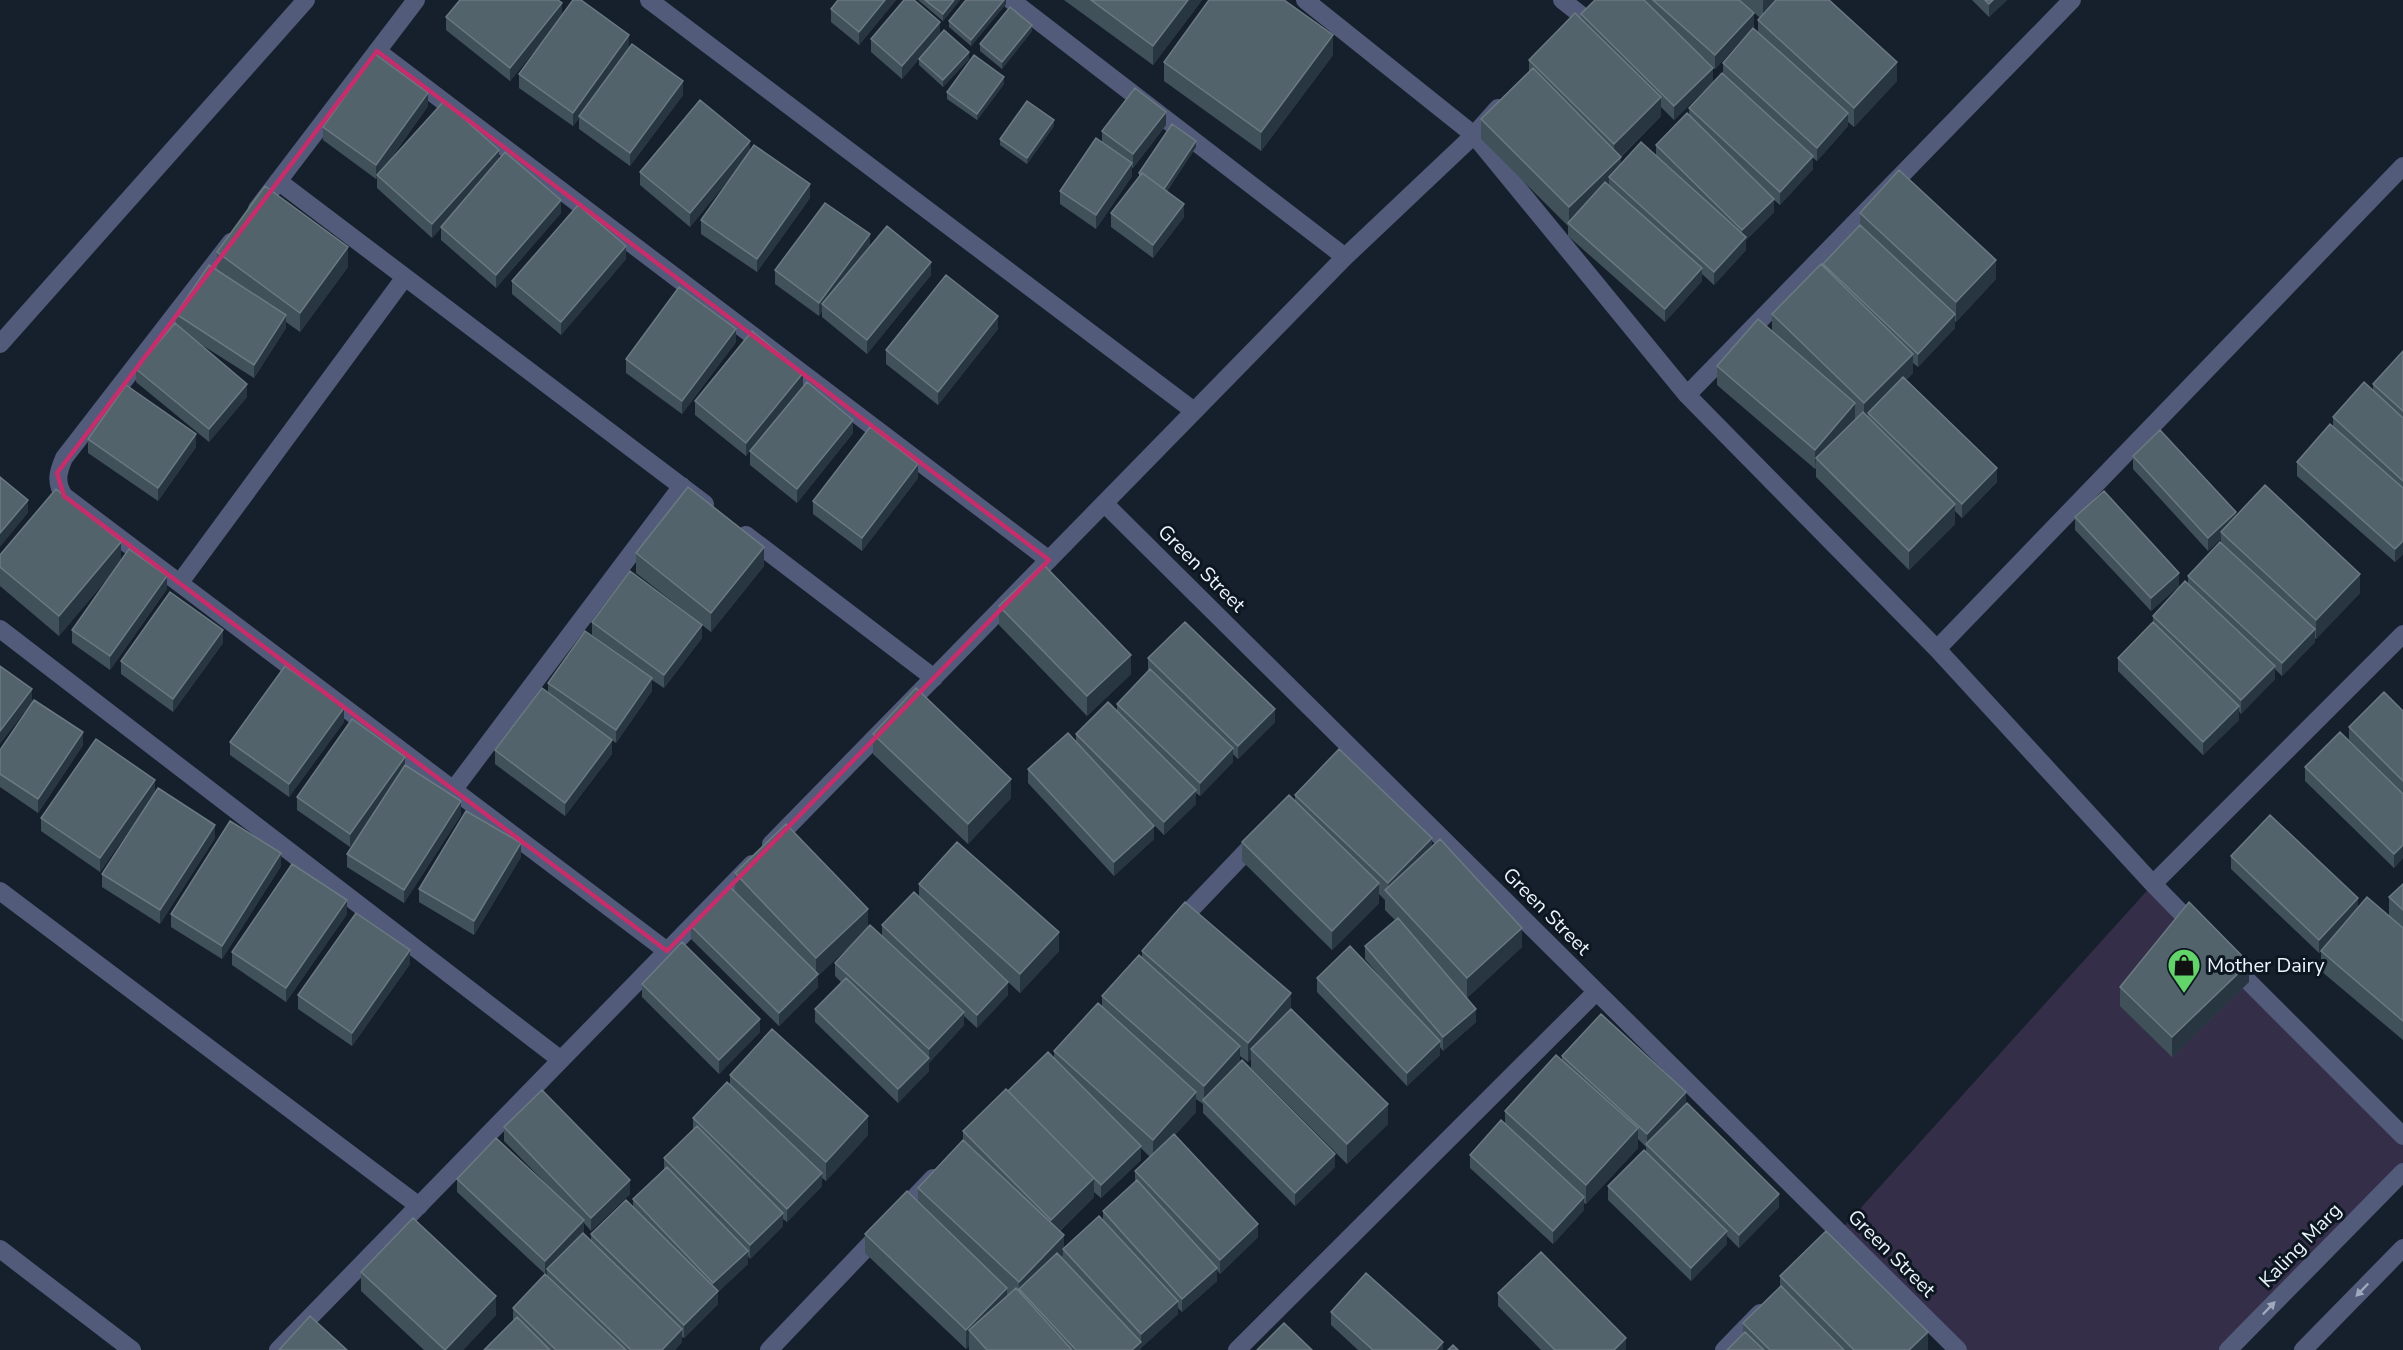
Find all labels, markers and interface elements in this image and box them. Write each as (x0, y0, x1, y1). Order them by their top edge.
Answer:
street label: Green Street (1152, 519, 1252, 619)
street label: Green Street (1497, 862, 1597, 962)
shop icon: Mother Dairy (2166, 947, 2202, 994)
place label: Mother Dairy (2207, 952, 2325, 979)
street label: Kaling Marg (2253, 1197, 2348, 1294)
street label: Green Street (1842, 1204, 1942, 1304)
one-way arrow (2355, 1282, 2369, 1297)
one-way arrow (2262, 1302, 2276, 1316)

